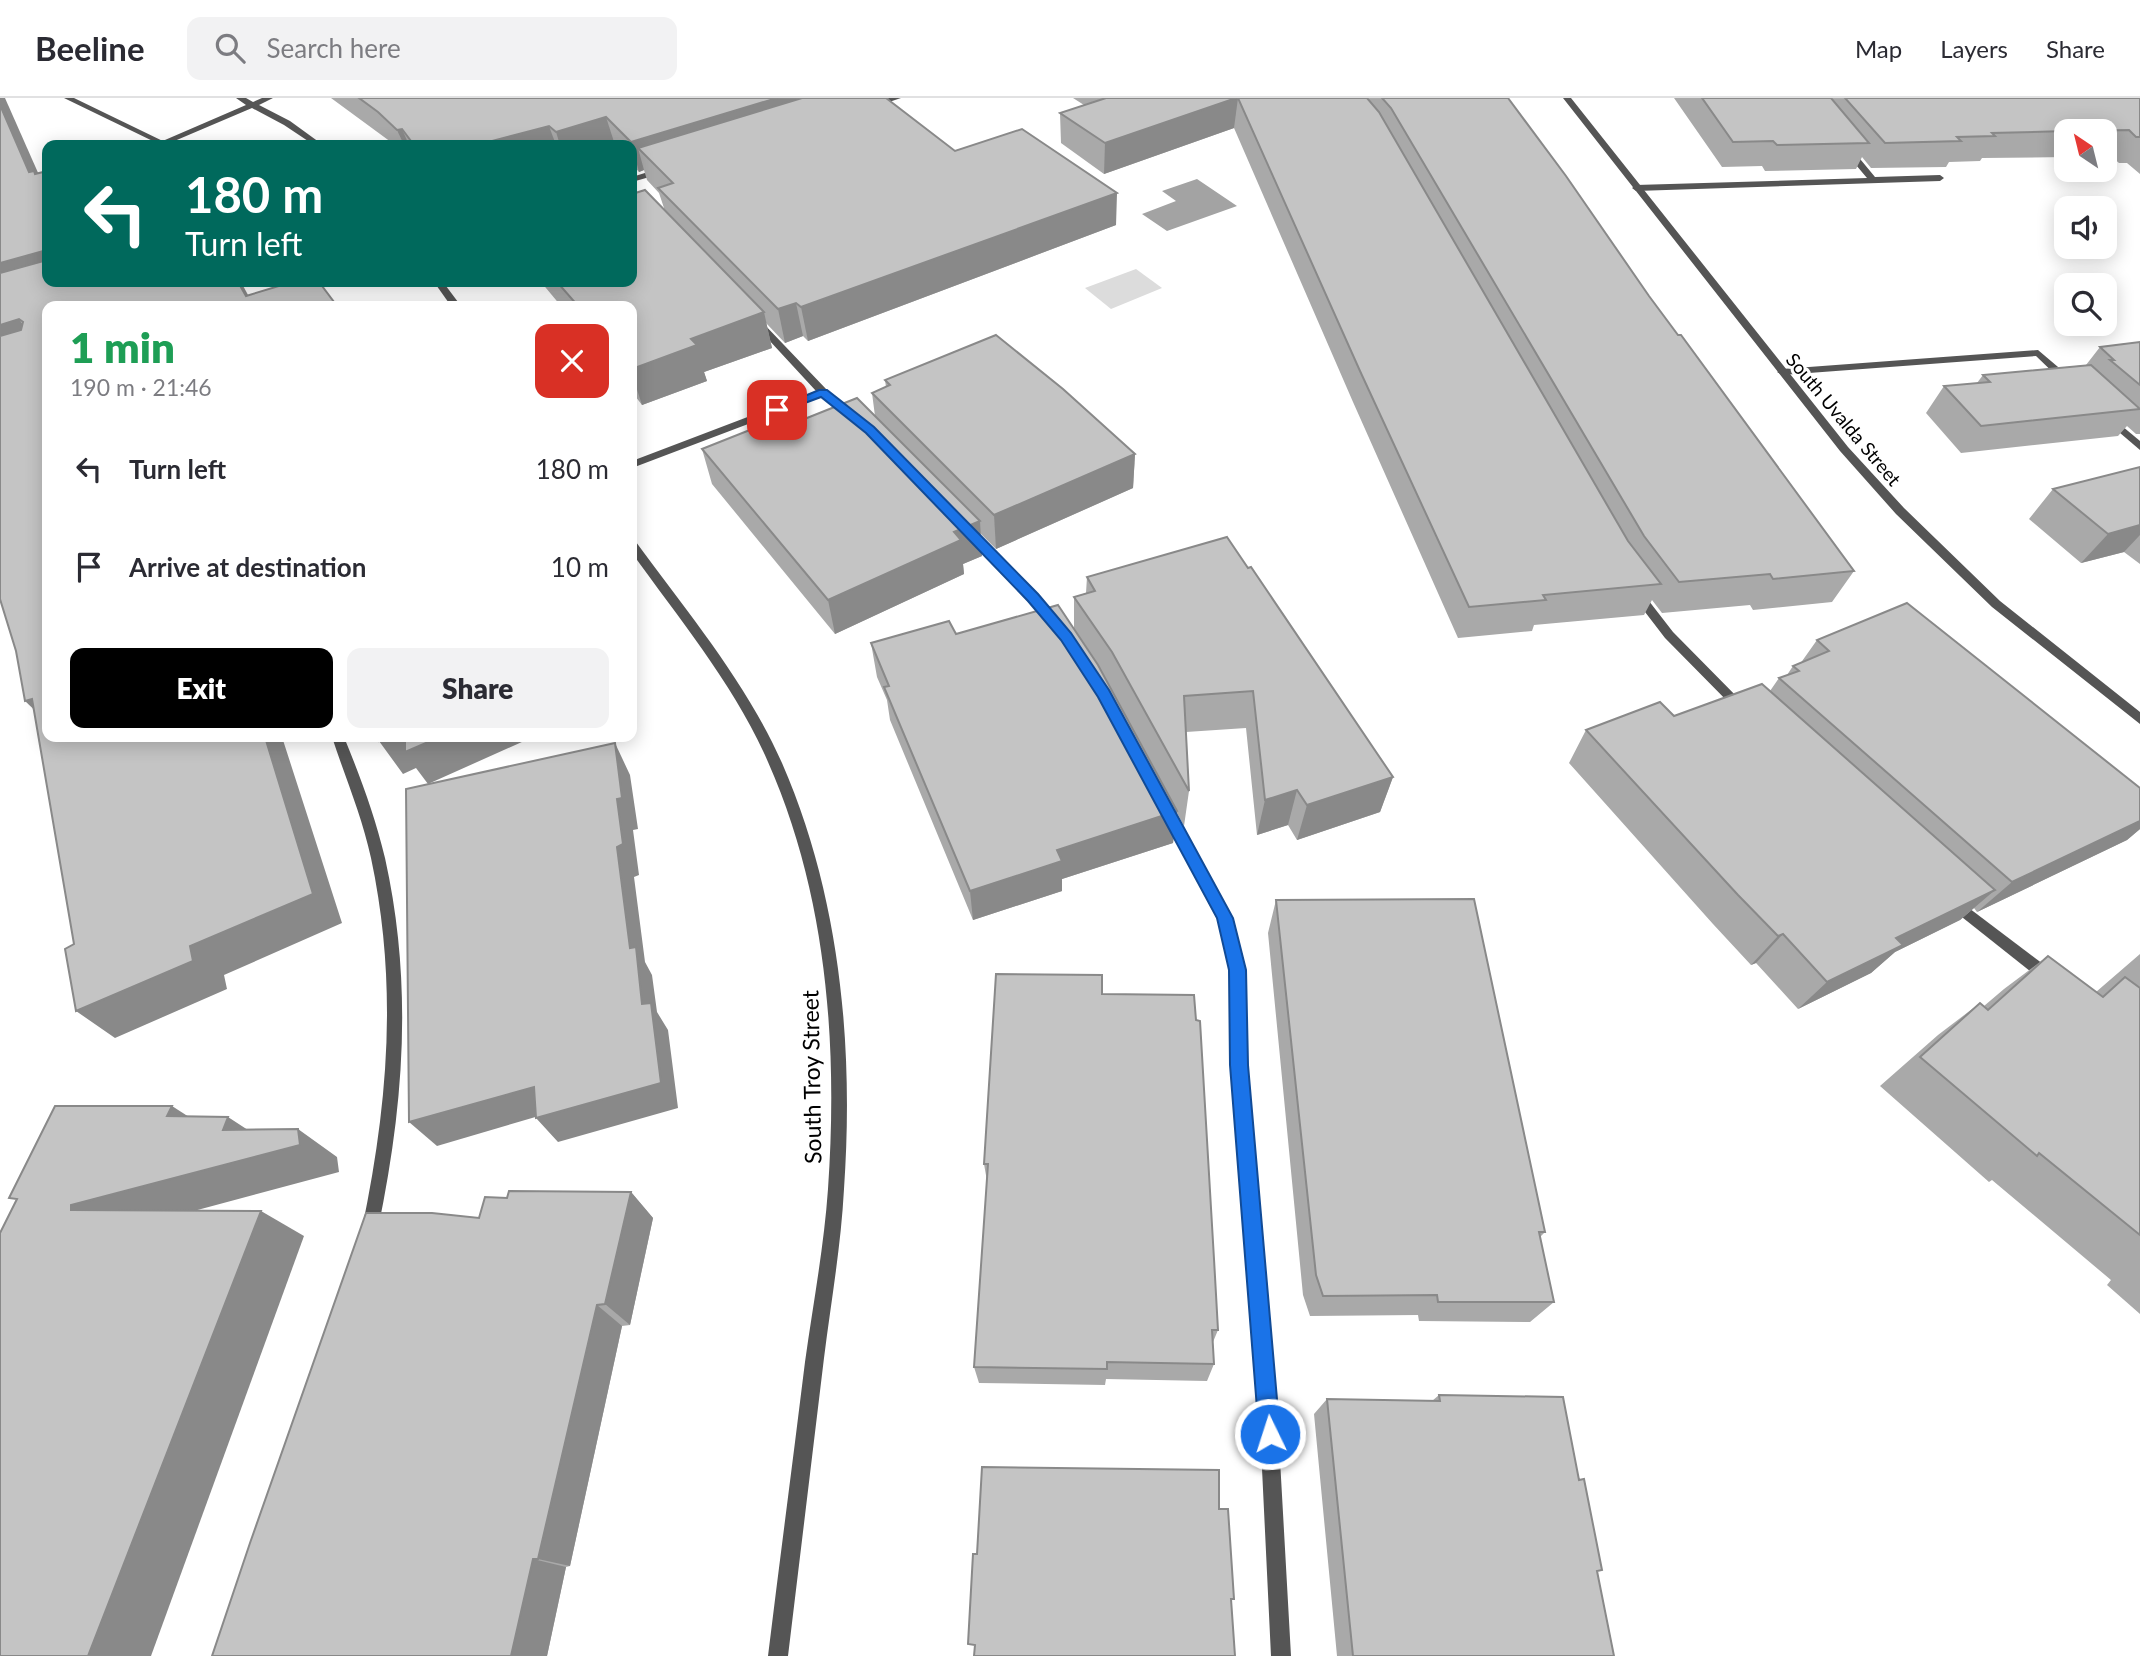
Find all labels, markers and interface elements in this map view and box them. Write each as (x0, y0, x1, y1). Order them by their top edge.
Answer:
search box (187, 17, 677, 80)
text: Beeline (35, 28, 145, 68)
icon: search (211, 29, 249, 67)
text: Search here (267, 32, 401, 64)
text: Map (1855, 34, 1902, 63)
text: Layers (1940, 34, 2008, 63)
text: Share (2046, 34, 2105, 63)
north arrow (2054, 119, 2118, 182)
map controls (2054, 119, 2117, 336)
text: 180 m (185, 165, 323, 223)
icon: left (70, 168, 161, 259)
button: sound (2054, 196, 2117, 259)
text: Turn left (185, 224, 302, 263)
button: search (2054, 273, 2117, 336)
text: 1 min (70, 322, 175, 372)
button: close (535, 324, 609, 398)
street label: South Uvalda Street (1782, 348, 1906, 490)
text: 190 m · 21:46 (70, 373, 212, 401)
pin (747, 380, 807, 440)
icon: arrive (758, 391, 796, 429)
icon: left (70, 450, 108, 488)
text: Turn left (129, 453, 226, 485)
text: 180 m (536, 453, 609, 485)
icon: arrive (70, 548, 108, 586)
text: Arrive at destination (129, 551, 366, 583)
text: 10 m (551, 551, 609, 583)
button: Exit (70, 648, 333, 728)
button: Share (347, 648, 609, 728)
street label: South Troy Street (795, 989, 827, 1164)
position arrow (1233, 1397, 1307, 1471)

